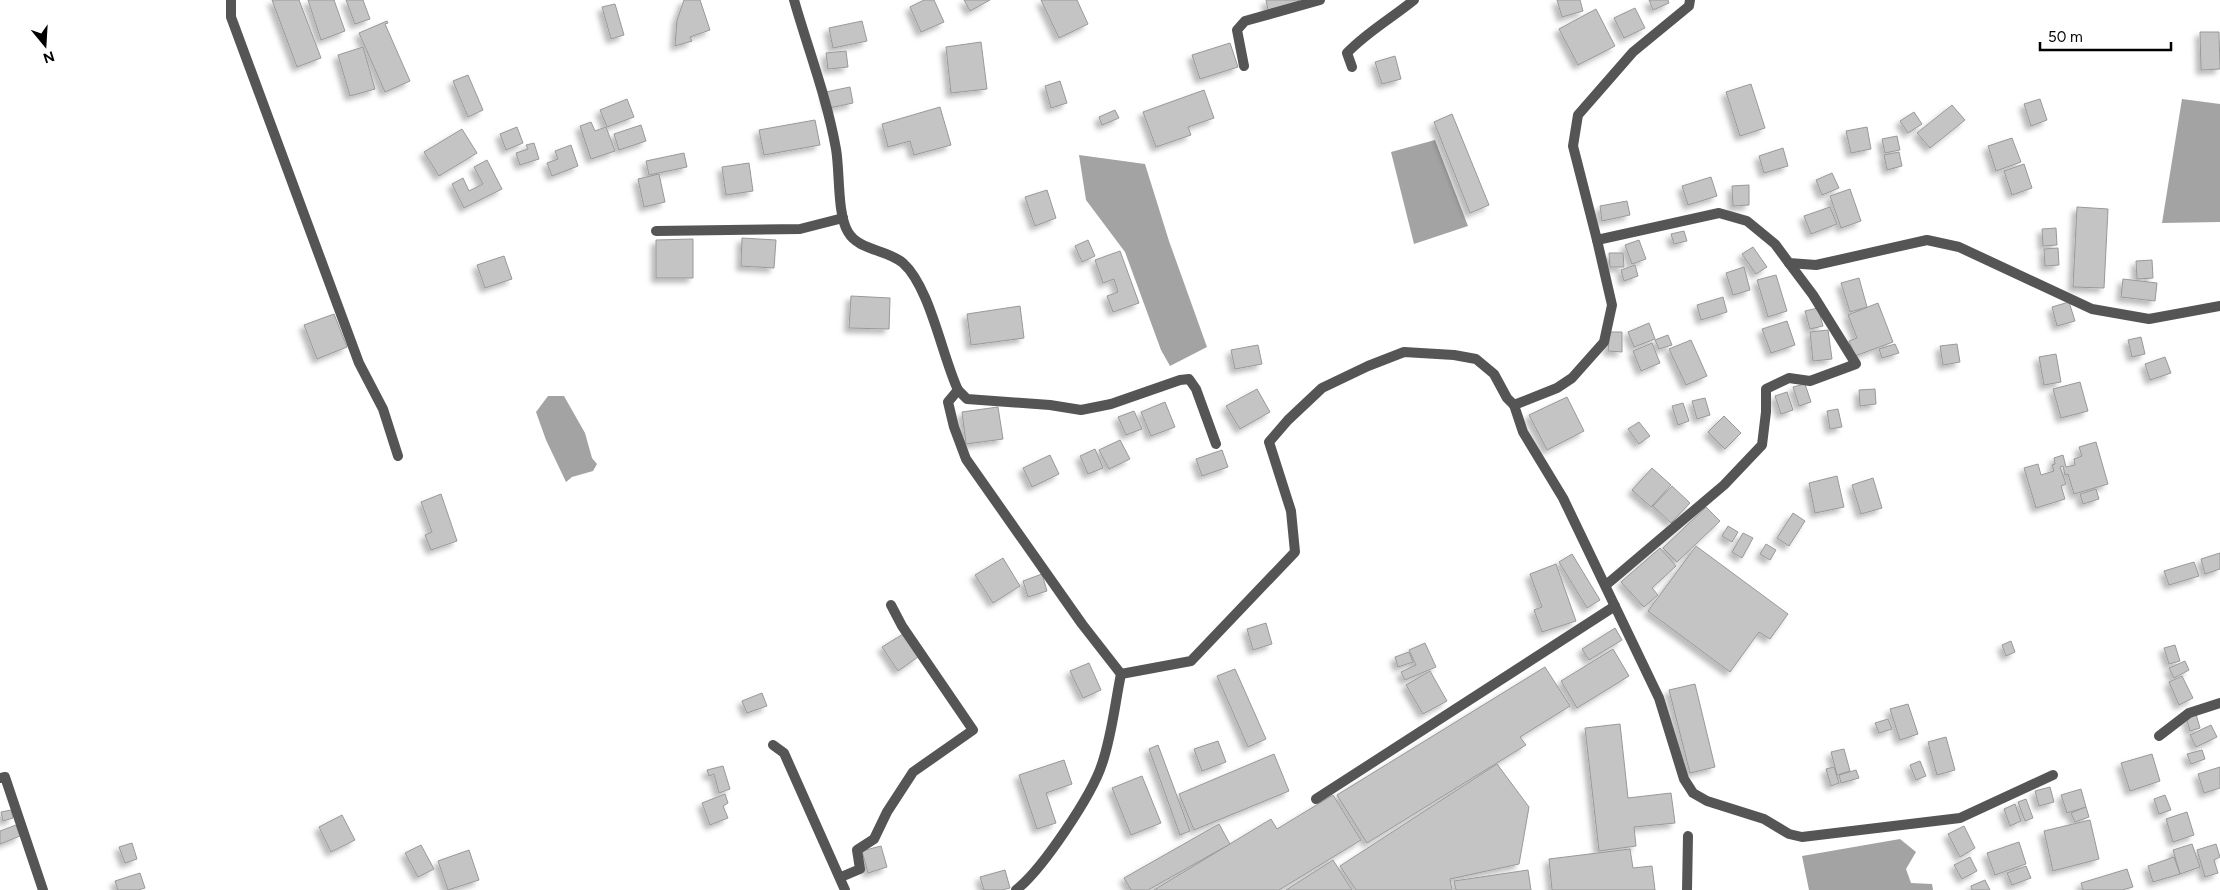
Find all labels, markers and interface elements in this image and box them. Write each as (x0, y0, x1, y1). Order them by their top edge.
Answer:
north arrow (20, 20, 70, 70)
scale bar (2040, 20, 2171, 52)
text: 50 m (2048, 28, 2083, 46)
text: N (41, 47, 57, 67)

